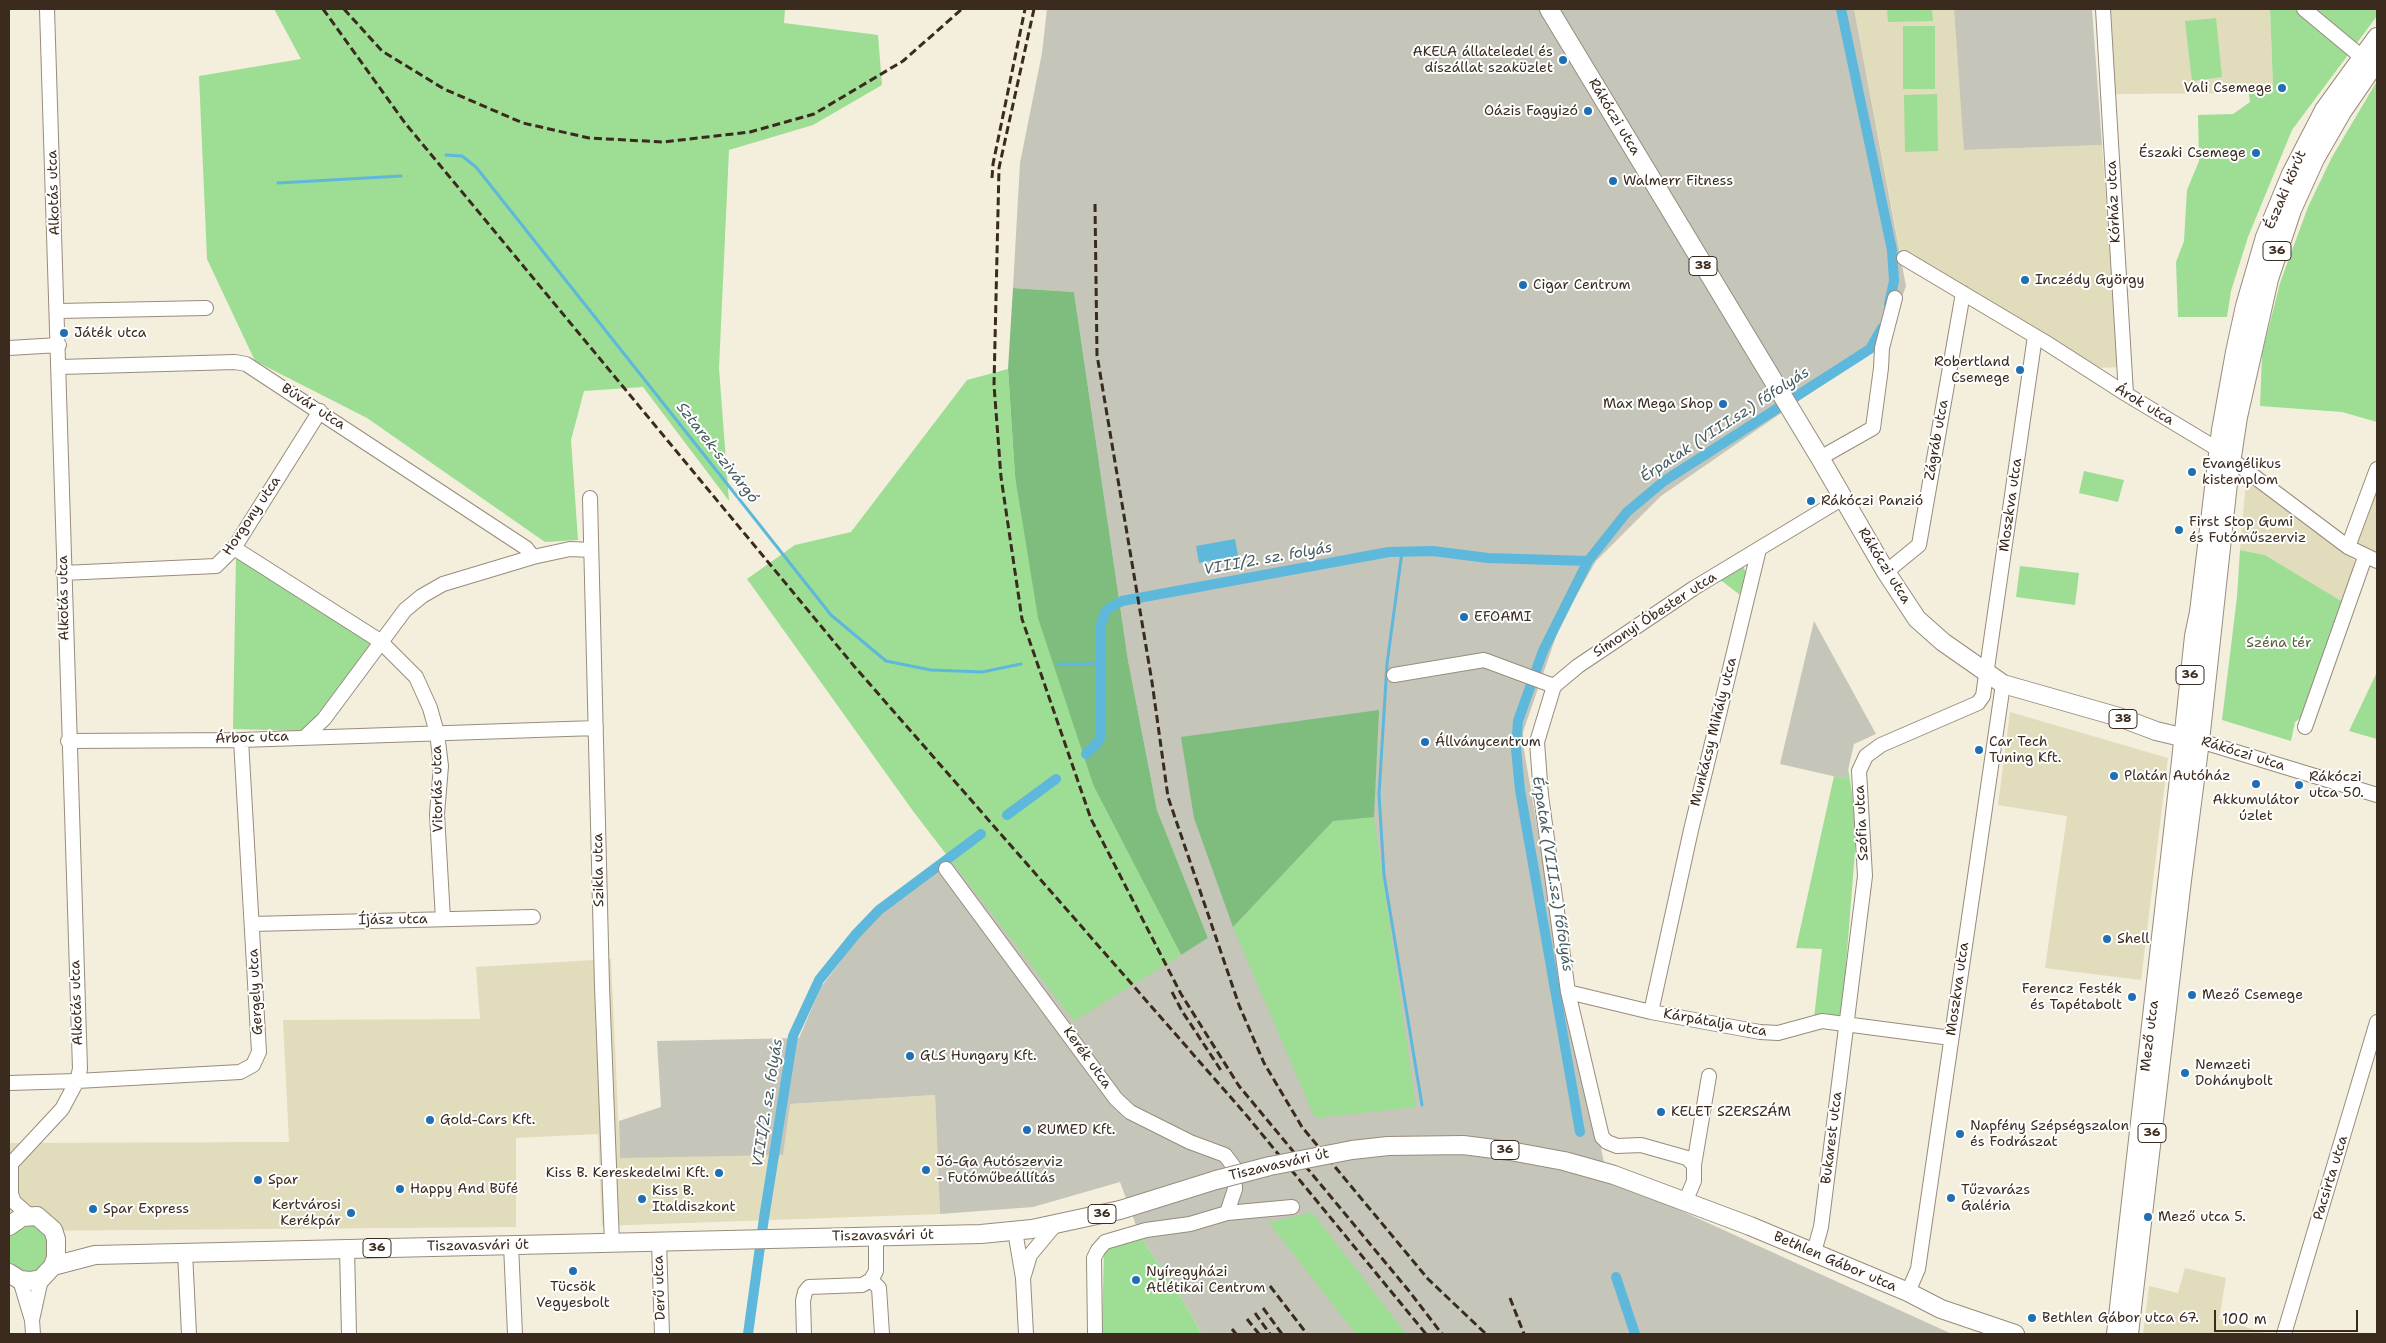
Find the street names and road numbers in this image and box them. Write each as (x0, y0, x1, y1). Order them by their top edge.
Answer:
street label: Rákóczi utca (1584, 75, 1644, 159)
street label: Északi körút (2262, 148, 2310, 232)
street label: Alkotás utca (44, 150, 64, 236)
street label: Kórház utca (2103, 160, 2125, 244)
road number: 36 (2263, 242, 2291, 260)
road number: 38 (1689, 256, 1717, 276)
street label: Búvár utca (278, 380, 348, 434)
street label: Árok utca (2111, 381, 2177, 429)
street label: Zágráb utca (1922, 398, 1952, 482)
street label: Moszkva utca (1996, 457, 2026, 553)
street label: Horgony utca (219, 473, 285, 559)
street label: Rákóczi utca (1854, 525, 1914, 607)
street label: Alkotás utca (55, 555, 73, 641)
street label: Simonyi Óbester utca (1590, 569, 1720, 661)
street label: Munkácsy Mihály utca (1687, 656, 1741, 808)
road number: 36 (2176, 666, 2204, 684)
road number: 38 (2109, 710, 2137, 729)
street label: Árboc utca (215, 728, 289, 748)
street label: Rákóczi utca (2199, 733, 2287, 775)
street label: Vitorlás utca (429, 745, 447, 833)
street label: Szófia utca (1852, 785, 1872, 861)
street label: Szikla utca (590, 833, 608, 907)
street label: Íjász utca (358, 911, 428, 929)
street label: Moszkva utca (1943, 941, 1973, 1037)
street label: Gergely utca (245, 948, 267, 1036)
street label: Alkotás utca (67, 960, 87, 1046)
street label: Mező utca (2137, 1000, 2163, 1072)
street label: Kárpátalja utca (1662, 1006, 1768, 1040)
street label: Kerék utca (1059, 1024, 1115, 1092)
street label: Bukarest utca (1818, 1091, 1846, 1185)
road number: 36 (2138, 1124, 2166, 1142)
street label: Pacsirta utca (2310, 1134, 2352, 1222)
road number: 36 (1491, 1140, 1519, 1160)
street label: Tiszavasvári út (1227, 1145, 1331, 1185)
road number: 36 (1088, 1204, 1116, 1224)
street label: Tiszavasvári út (832, 1227, 934, 1245)
street label: Bethlen Gábor utca (1771, 1228, 1899, 1296)
street label: Tiszavasvári út (427, 1237, 529, 1255)
road number: 36 (363, 1238, 391, 1258)
street label: Derű utca (650, 1255, 670, 1321)

